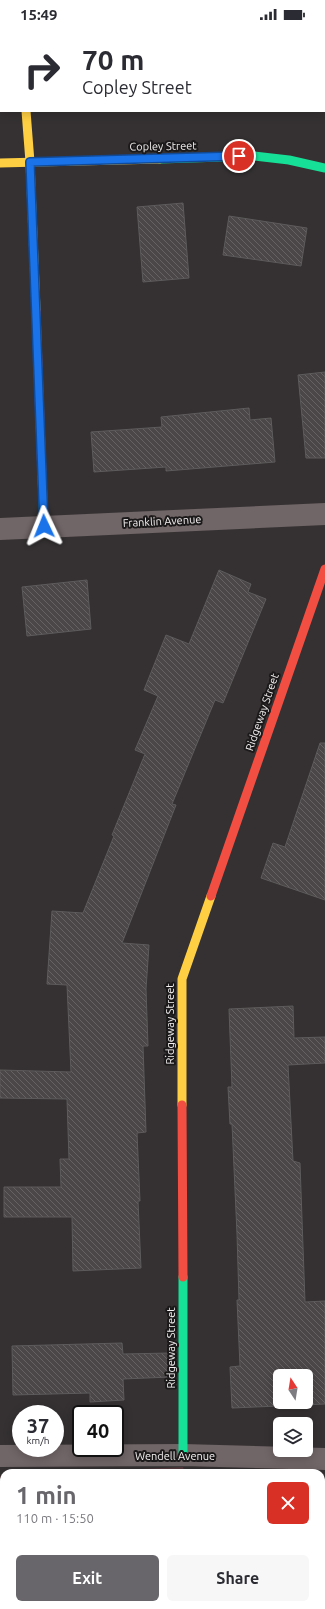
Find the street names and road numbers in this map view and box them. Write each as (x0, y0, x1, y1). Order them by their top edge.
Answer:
street label: Copley Street (129, 139, 197, 153)
street label: Franklin Avenue (122, 513, 202, 529)
street label: Ridgeway Street (243, 671, 281, 752)
street label: Ridgeway Street (164, 983, 176, 1065)
street label: Ridgeway Street (165, 1307, 177, 1389)
street label: Wendell Avenue (135, 1450, 215, 1462)

